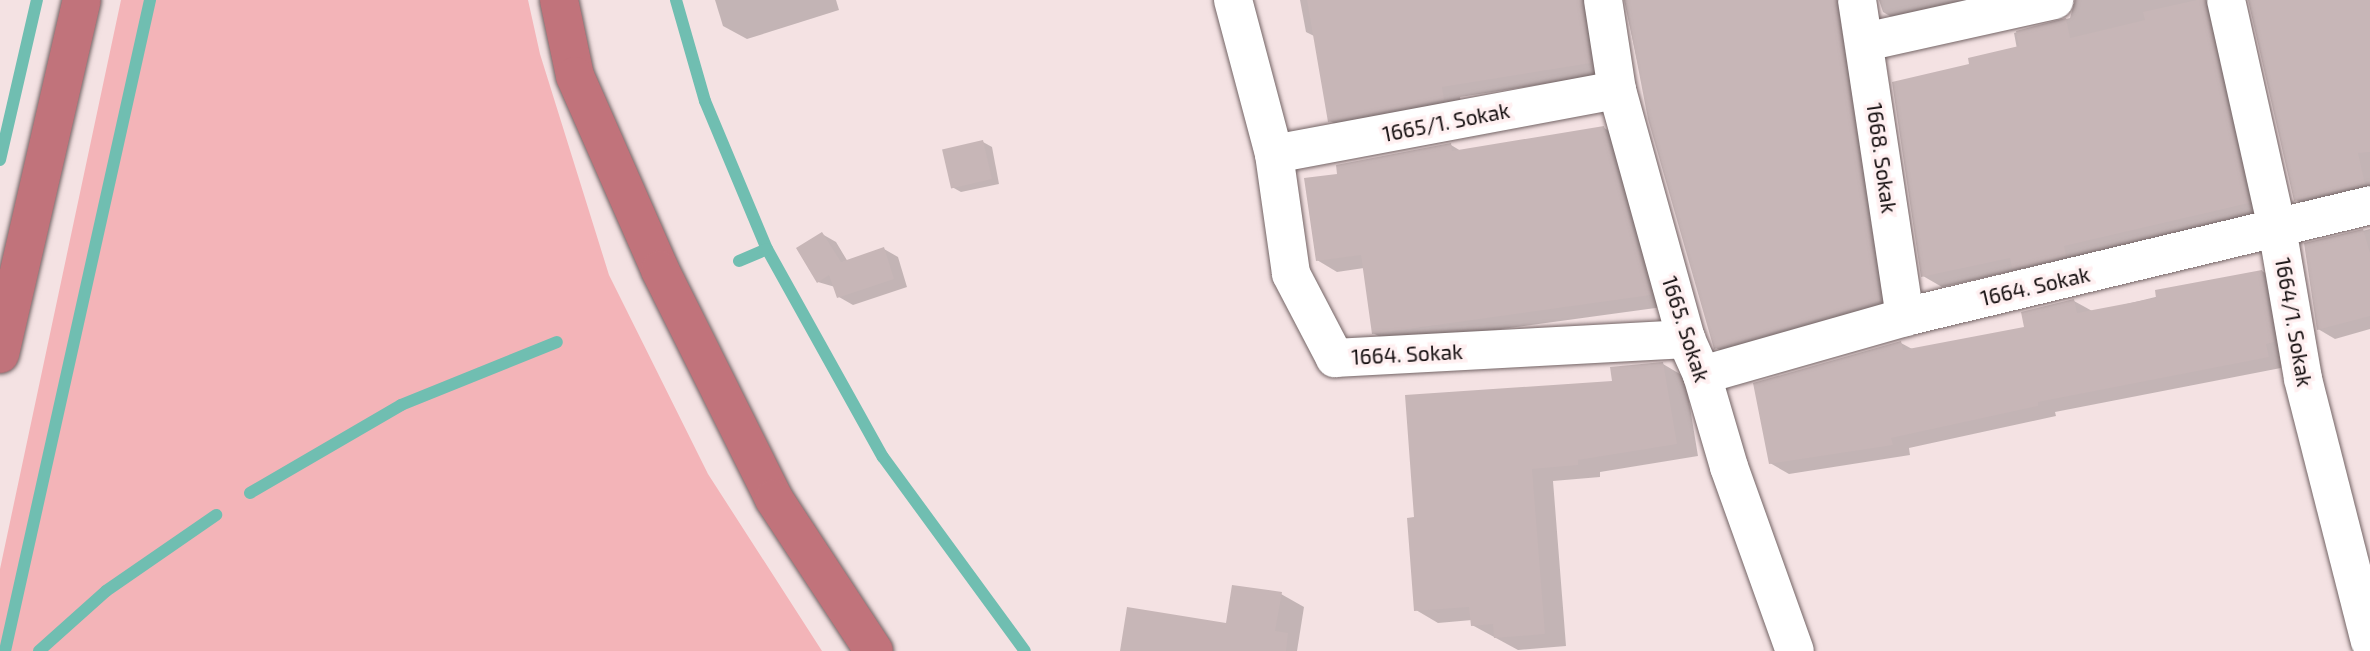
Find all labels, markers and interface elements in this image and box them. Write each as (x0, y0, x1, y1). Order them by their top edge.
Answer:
street label: 1665/1. Sokak (1380, 97, 1512, 147)
street label: 1668. Sokak (1862, 101, 1902, 215)
street label: 1664/1. Sokak (2270, 255, 2318, 389)
street label: 1664. Sokak (1978, 261, 2092, 311)
street label: 1665. Sokak (1657, 273, 1715, 385)
street label: 1664. Sokak (1351, 339, 1463, 369)

